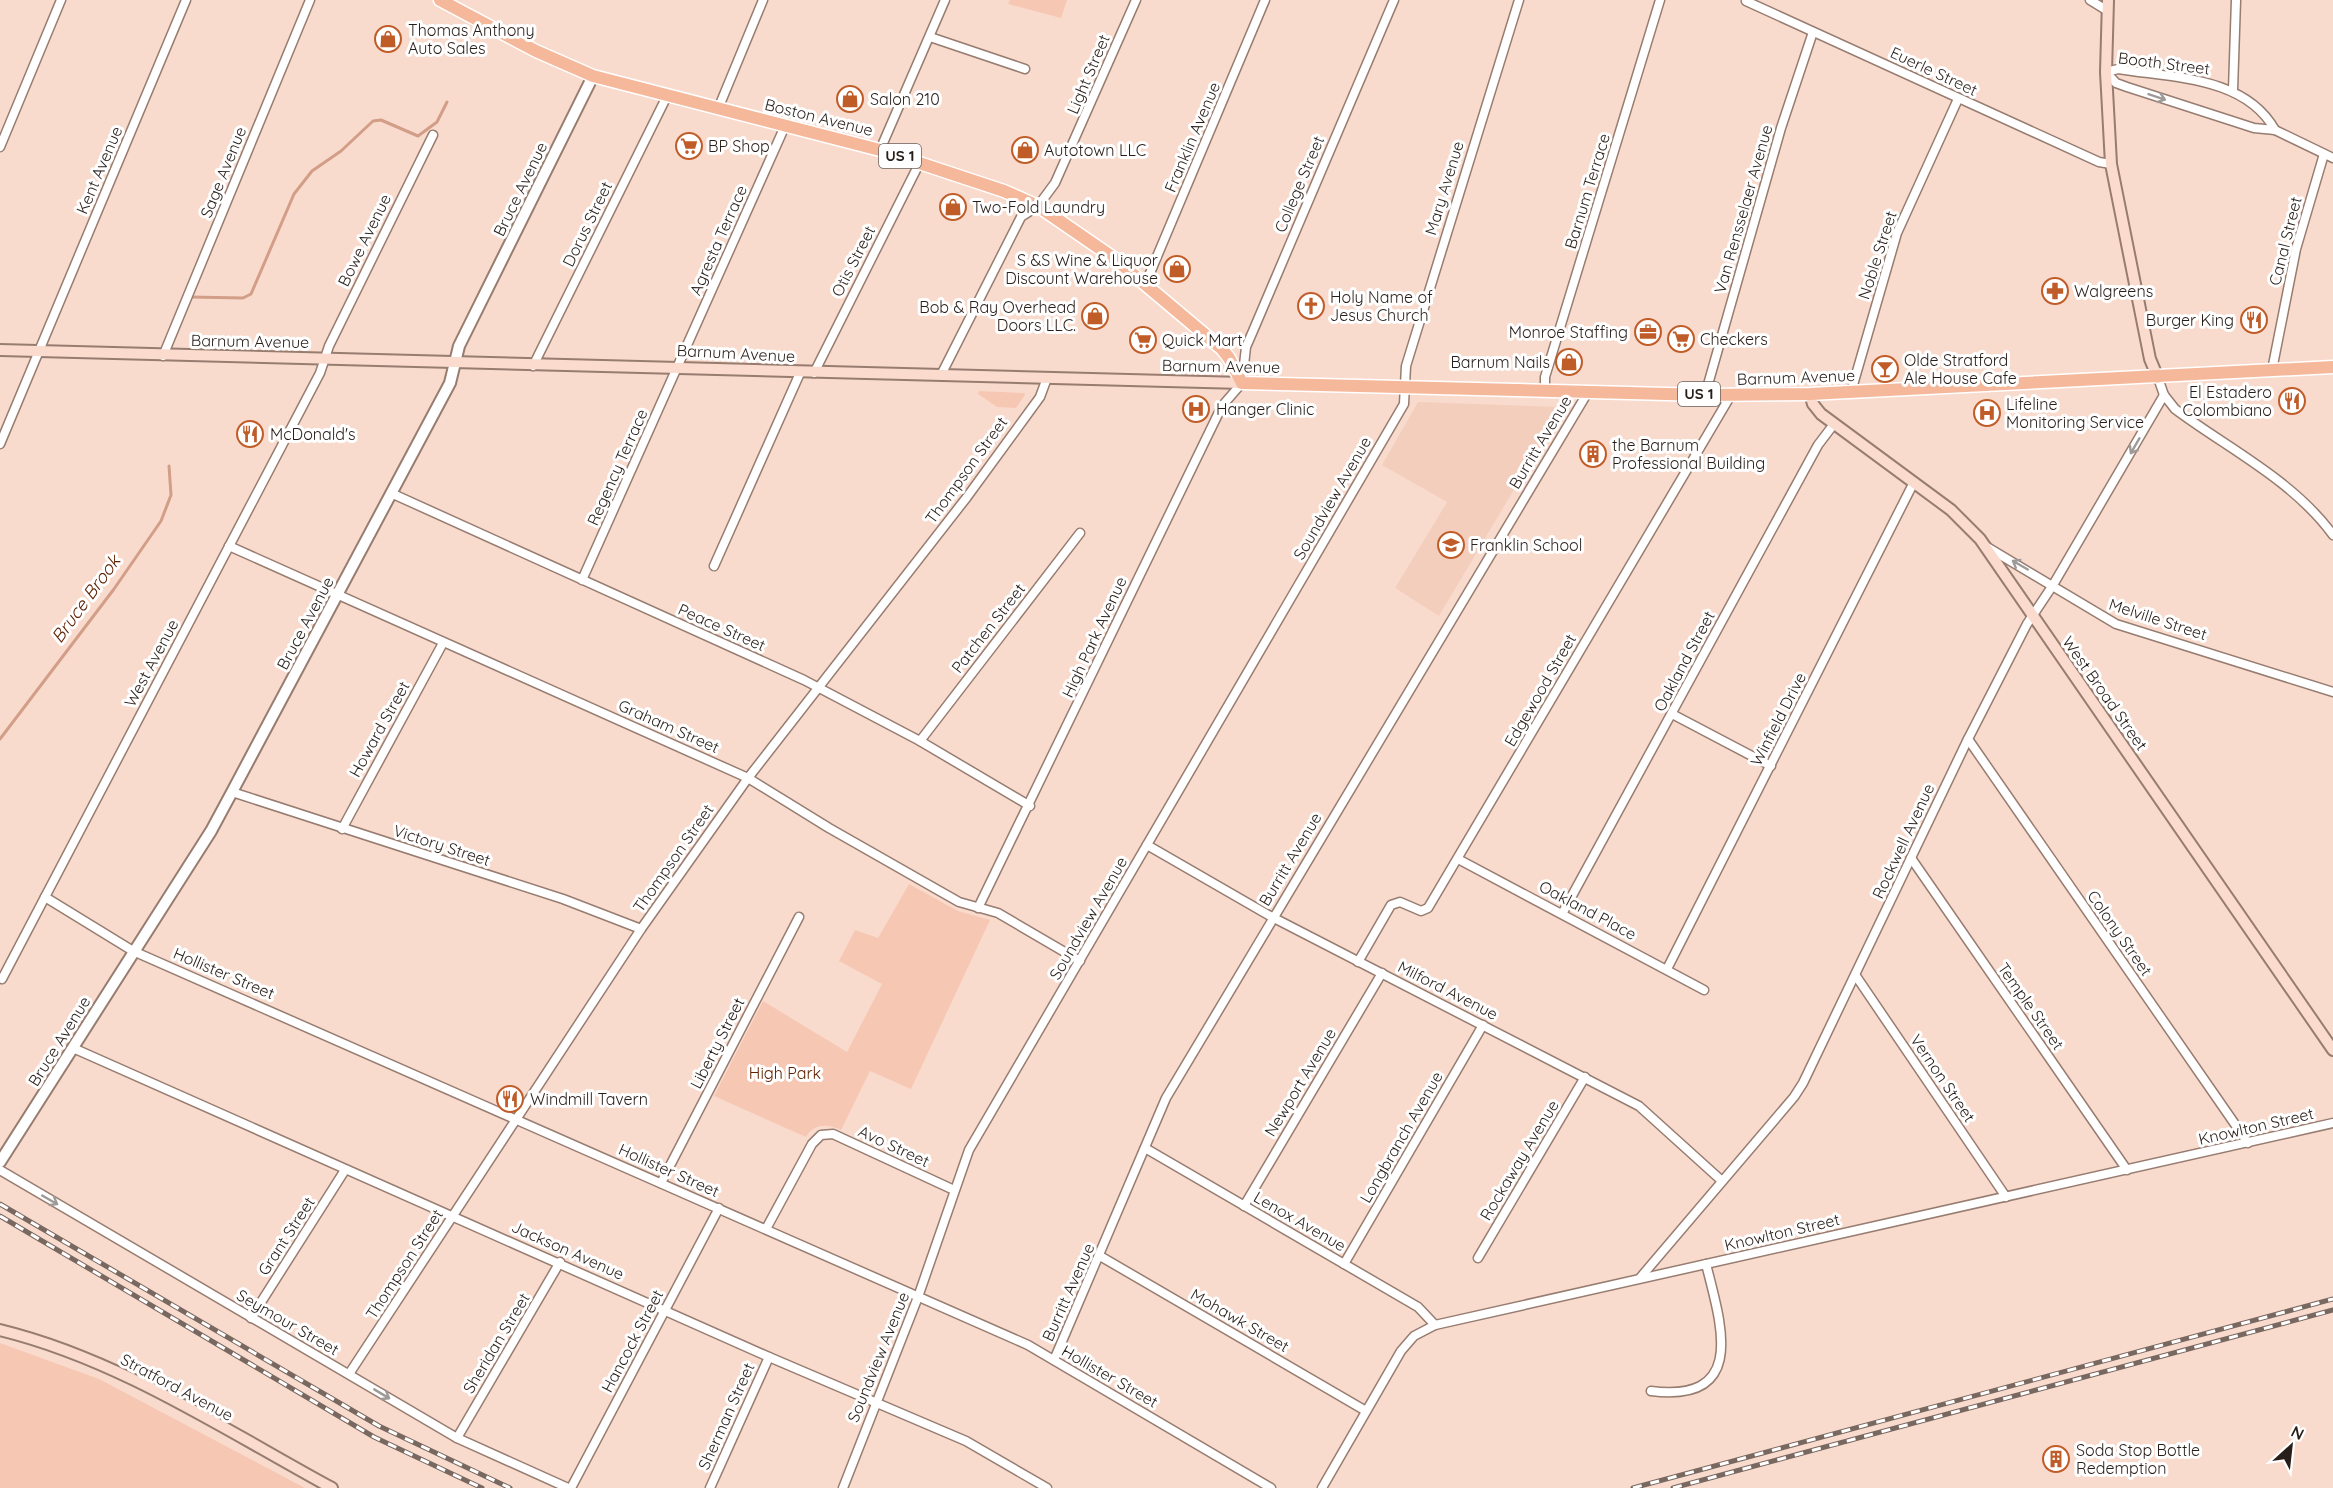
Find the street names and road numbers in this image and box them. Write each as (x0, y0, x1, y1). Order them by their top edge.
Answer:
street label: Light Street (1062, 31, 1114, 117)
street label: Euerle Street (1887, 42, 1981, 100)
street label: Booth Street (2117, 47, 2211, 79)
street label: Franklin Avenue (1160, 79, 1224, 195)
street label: Boston Avenue (763, 94, 875, 140)
street label: Van Rensselaer Avenue (1709, 122, 1777, 296)
street label: Kent Avenue (72, 123, 126, 217)
street label: Sage Avenue (196, 124, 250, 220)
street label: Barnum Terrace (1560, 131, 1614, 251)
street label: College Street (1270, 133, 1328, 235)
street label: Bruce Avenue (489, 139, 551, 239)
street label: Mary Avenue (1420, 139, 1468, 237)
road number: US 1 (879, 144, 921, 168)
street label: Dorus Street (558, 178, 616, 270)
street label: Agresta Terrace (685, 182, 751, 298)
street label: Bowe Avenue (333, 191, 395, 289)
street label: Canal Street (2264, 194, 2306, 288)
street label: Noble Street (1853, 208, 1901, 302)
street label: Otis Street (827, 222, 879, 300)
street label: Barnum Avenue (191, 330, 309, 352)
street label: Barnum Avenue (676, 340, 796, 366)
street label: Barnum Avenue (1162, 355, 1280, 377)
street label: Barnum Avenue (1737, 365, 1855, 389)
road number: US 1 (1678, 382, 1720, 406)
street label: Burritt Avenue (1504, 392, 1576, 492)
street label: Regency Terrace (582, 406, 652, 528)
street label: Thompson Street (921, 413, 1011, 527)
street label: Soundview Avenue (1289, 433, 1375, 563)
street label: Bruce Avenue (272, 573, 338, 673)
street label: High Park Avenue (1057, 573, 1131, 701)
street label: Patchen Street (947, 579, 1029, 677)
street label: Melville Street (2107, 594, 2209, 644)
street label: Peace Street (675, 599, 769, 655)
street label: Oakland Street (1649, 607, 1719, 715)
street label: West Avenue (120, 616, 182, 710)
street label: Edgewood Street (1500, 630, 1580, 750)
street label: West Broad Street (2058, 632, 2152, 754)
street label: Winfield Drive (1746, 669, 1810, 769)
street label: Howard Street (344, 678, 414, 780)
street label: Graham Street (615, 695, 723, 757)
street label: Rockwell Avenue (1868, 780, 1938, 902)
street label: Thompson Street (628, 800, 718, 916)
street label: Burritt Avenue (1254, 809, 1326, 909)
street label: Victory Street (391, 820, 493, 870)
street label: Soundview Avenue (1045, 853, 1131, 983)
street label: Oakland Place (1536, 876, 1640, 944)
street label: Colony Street (2083, 886, 2157, 980)
street label: Hollister Street (170, 943, 278, 1003)
street label: Milford Avenue (1395, 956, 1501, 1024)
street label: Temple Street (1994, 959, 2068, 1053)
street label: Bruce Avenue (23, 992, 95, 1090)
street label: Liberty Street (686, 994, 748, 1092)
street label: Newport Avenue (1260, 1024, 1340, 1140)
street label: Vernon Street (1906, 1030, 1980, 1126)
street label: Longbranch Avenue (1355, 1068, 1447, 1206)
street label: Rockaway Avenue (1475, 1096, 1563, 1224)
street label: Knowlton Street (2196, 1103, 2316, 1149)
street label: Avo Street (855, 1121, 933, 1171)
street label: Hollister Street (616, 1139, 722, 1201)
street label: Lenox Avenue (1250, 1187, 1350, 1255)
street label: Grant Street (253, 1193, 319, 1279)
street label: Thompson Street (361, 1205, 447, 1323)
street label: Knowlton Street (1722, 1209, 1842, 1255)
street label: Jackson Avenue (509, 1216, 627, 1284)
street label: Burritt Avenue (1037, 1240, 1099, 1344)
street label: Mohawk Street (1187, 1284, 1293, 1356)
street label: Seymour Street (233, 1285, 343, 1359)
street label: Hancock Street (597, 1286, 667, 1396)
street label: Sheridan Street (458, 1289, 534, 1397)
street label: Soundview Avenue (843, 1289, 913, 1425)
street label: Hollister Street (1058, 1340, 1162, 1412)
street label: Stratford Avenue (117, 1349, 237, 1425)
street label: Sherman Street (693, 1359, 759, 1473)

